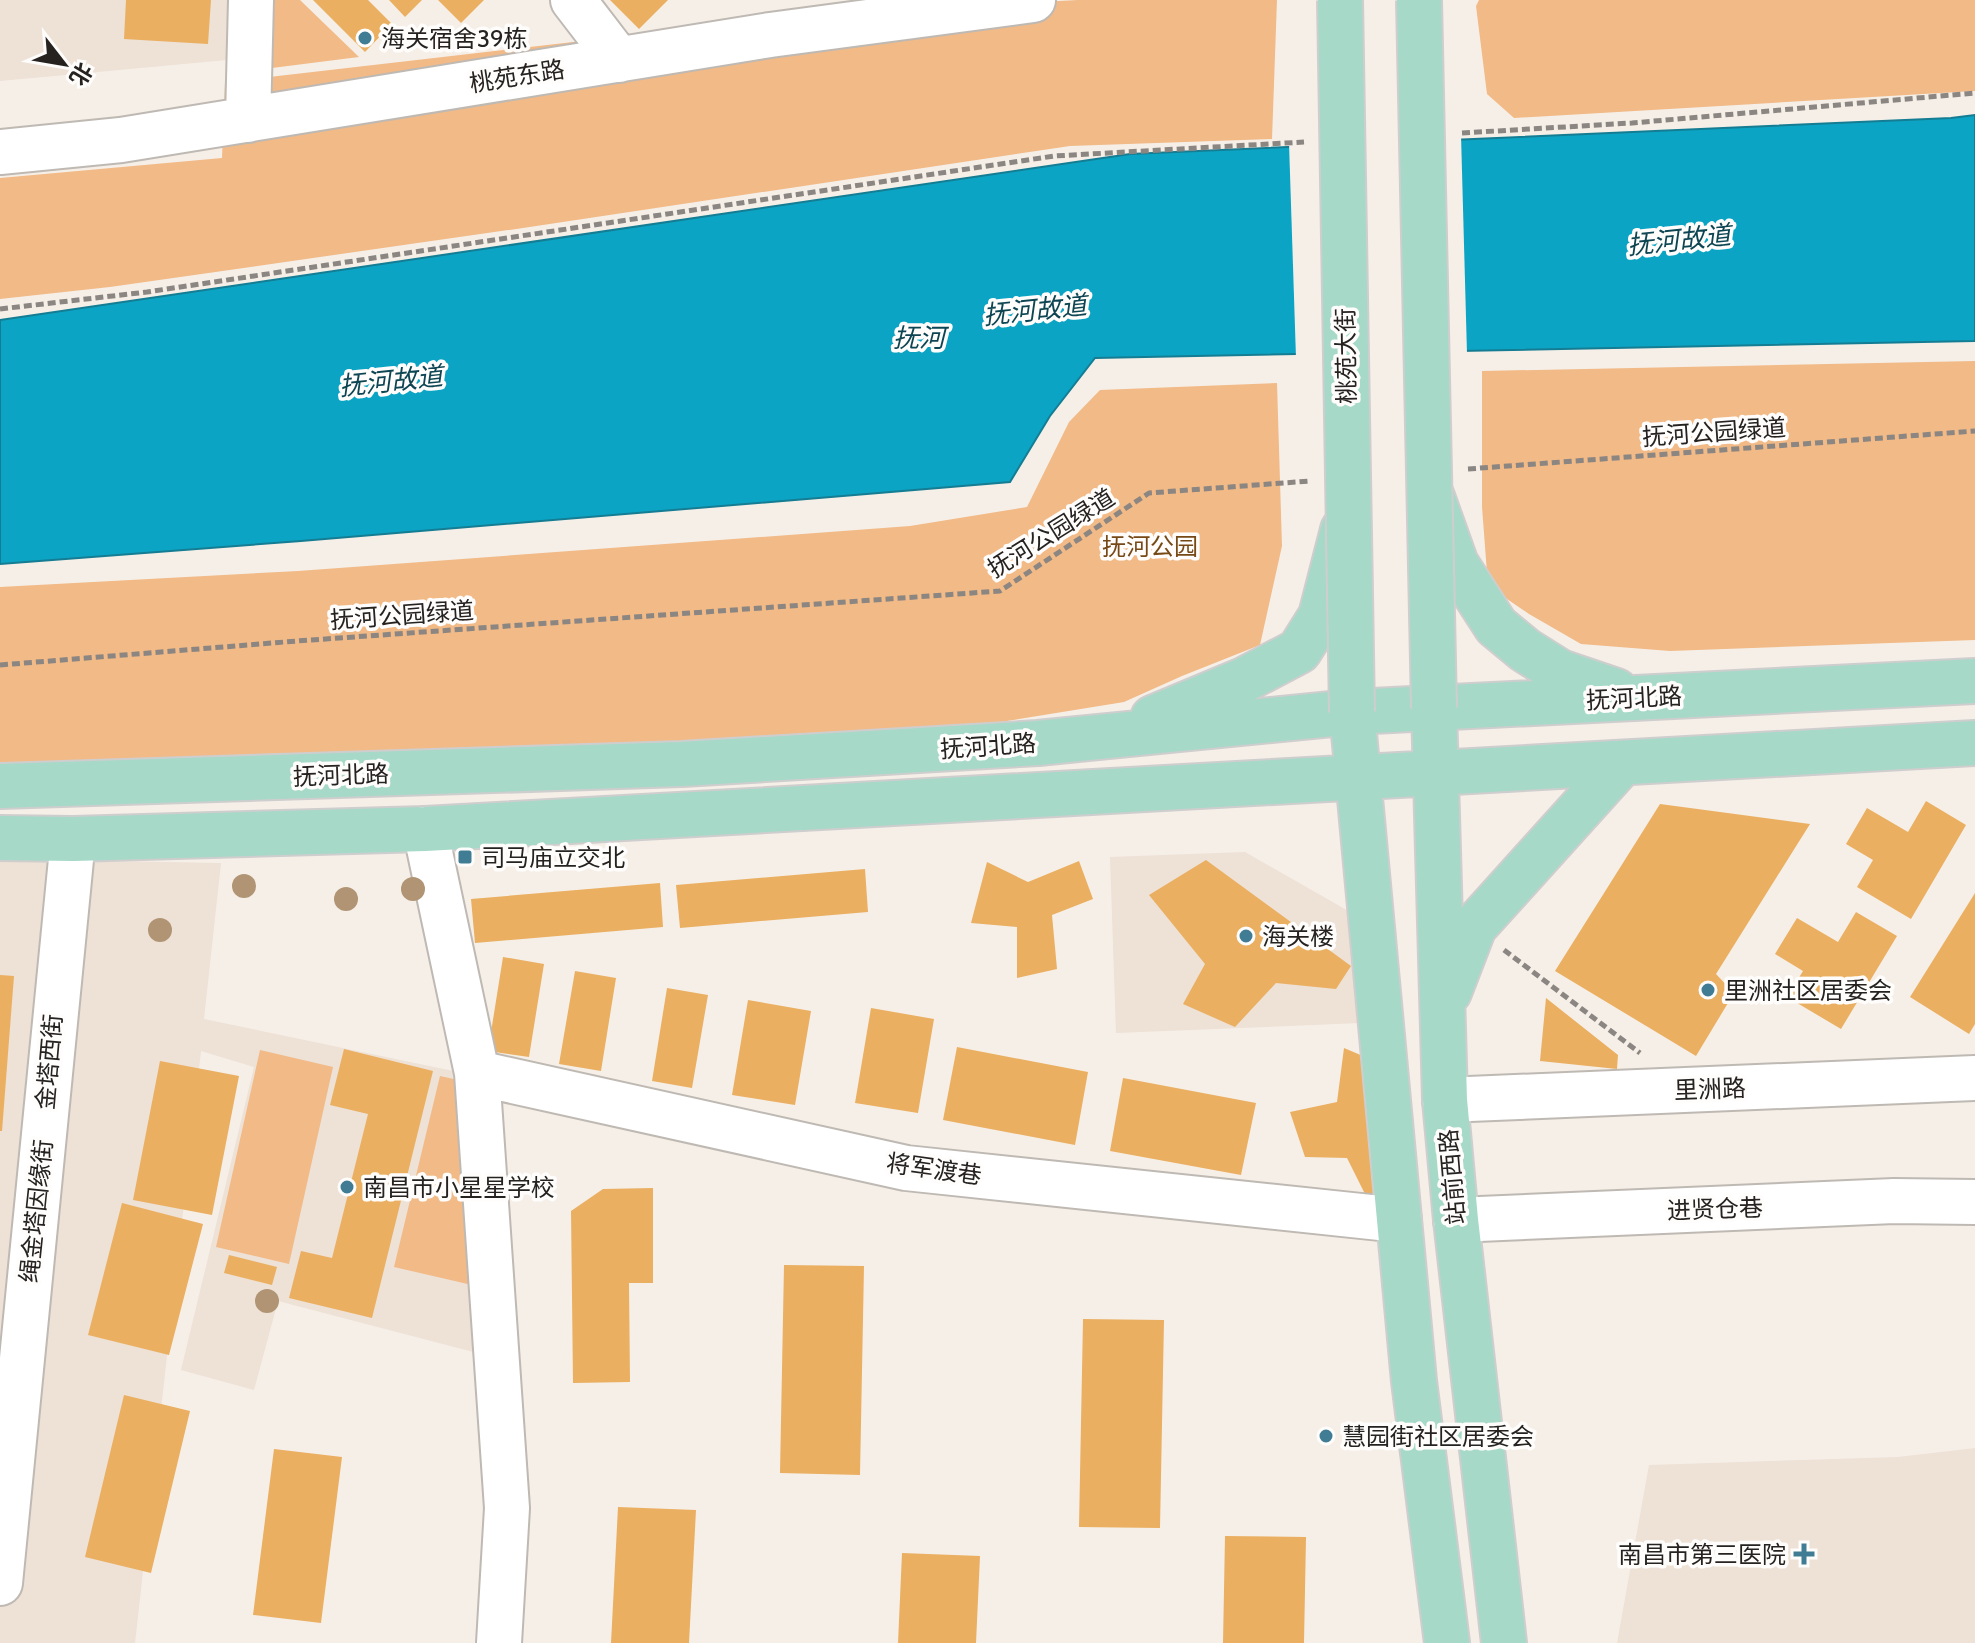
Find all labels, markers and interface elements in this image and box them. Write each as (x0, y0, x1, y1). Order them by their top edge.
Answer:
north arrow (24, 24, 104, 104)
place label: 海关宿舍39栋 (381, 24, 528, 53)
marker: 海关宿舍39栋 (356, 29, 374, 47)
street label: 桃苑东路 (467, 54, 567, 98)
text: 北 (63, 58, 98, 90)
water label: 抚河故道 (1626, 218, 1736, 261)
water label: 抚河故道 (982, 288, 1092, 331)
street label: 桃苑大街 (1331, 308, 1361, 404)
water label: 抚河 (893, 322, 950, 354)
water label: 抚河故道 (338, 359, 448, 402)
street label: 抚河公园绿道 (1641, 413, 1787, 451)
street label: 抚河公园绿道 (982, 483, 1120, 583)
park label: 抚河公园 (1102, 532, 1198, 561)
street label: 抚河公园绿道 (329, 596, 475, 634)
street label: 抚河北路 (1585, 681, 1683, 715)
street label: 抚河北路 (939, 728, 1037, 764)
street label: 抚河北路 (293, 759, 389, 791)
place label: 司马庙立交北 (481, 843, 625, 872)
marker: 司马庙立交北 (456, 848, 474, 866)
place label: 海关楼 (1262, 922, 1334, 951)
marker: 海关楼 (1237, 927, 1255, 945)
place label: 里洲社区居委会 (1724, 976, 1892, 1005)
marker: 里洲社区居委会 (1699, 981, 1717, 999)
street label: 金塔西街 (30, 1013, 68, 1111)
street label: 里洲路 (1674, 1073, 1746, 1105)
street label: 站前西路 (1433, 1128, 1471, 1226)
street label: 绳金塔因缘街 (14, 1138, 58, 1284)
street label: 将军渡巷 (884, 1148, 984, 1190)
place label: 南昌市小星星学校 (363, 1173, 555, 1202)
marker: 南昌市小星星学校 (338, 1178, 356, 1196)
street label: 进贤仓巷 (1667, 1193, 1763, 1225)
place label: 慧园街社区居委会 (1342, 1422, 1534, 1451)
marker: 慧园街社区居委会 (1317, 1427, 1335, 1445)
place label: 南昌市第三医院 (1618, 1540, 1786, 1569)
marker: 南昌市第三医院 (1793, 1543, 1815, 1565)

